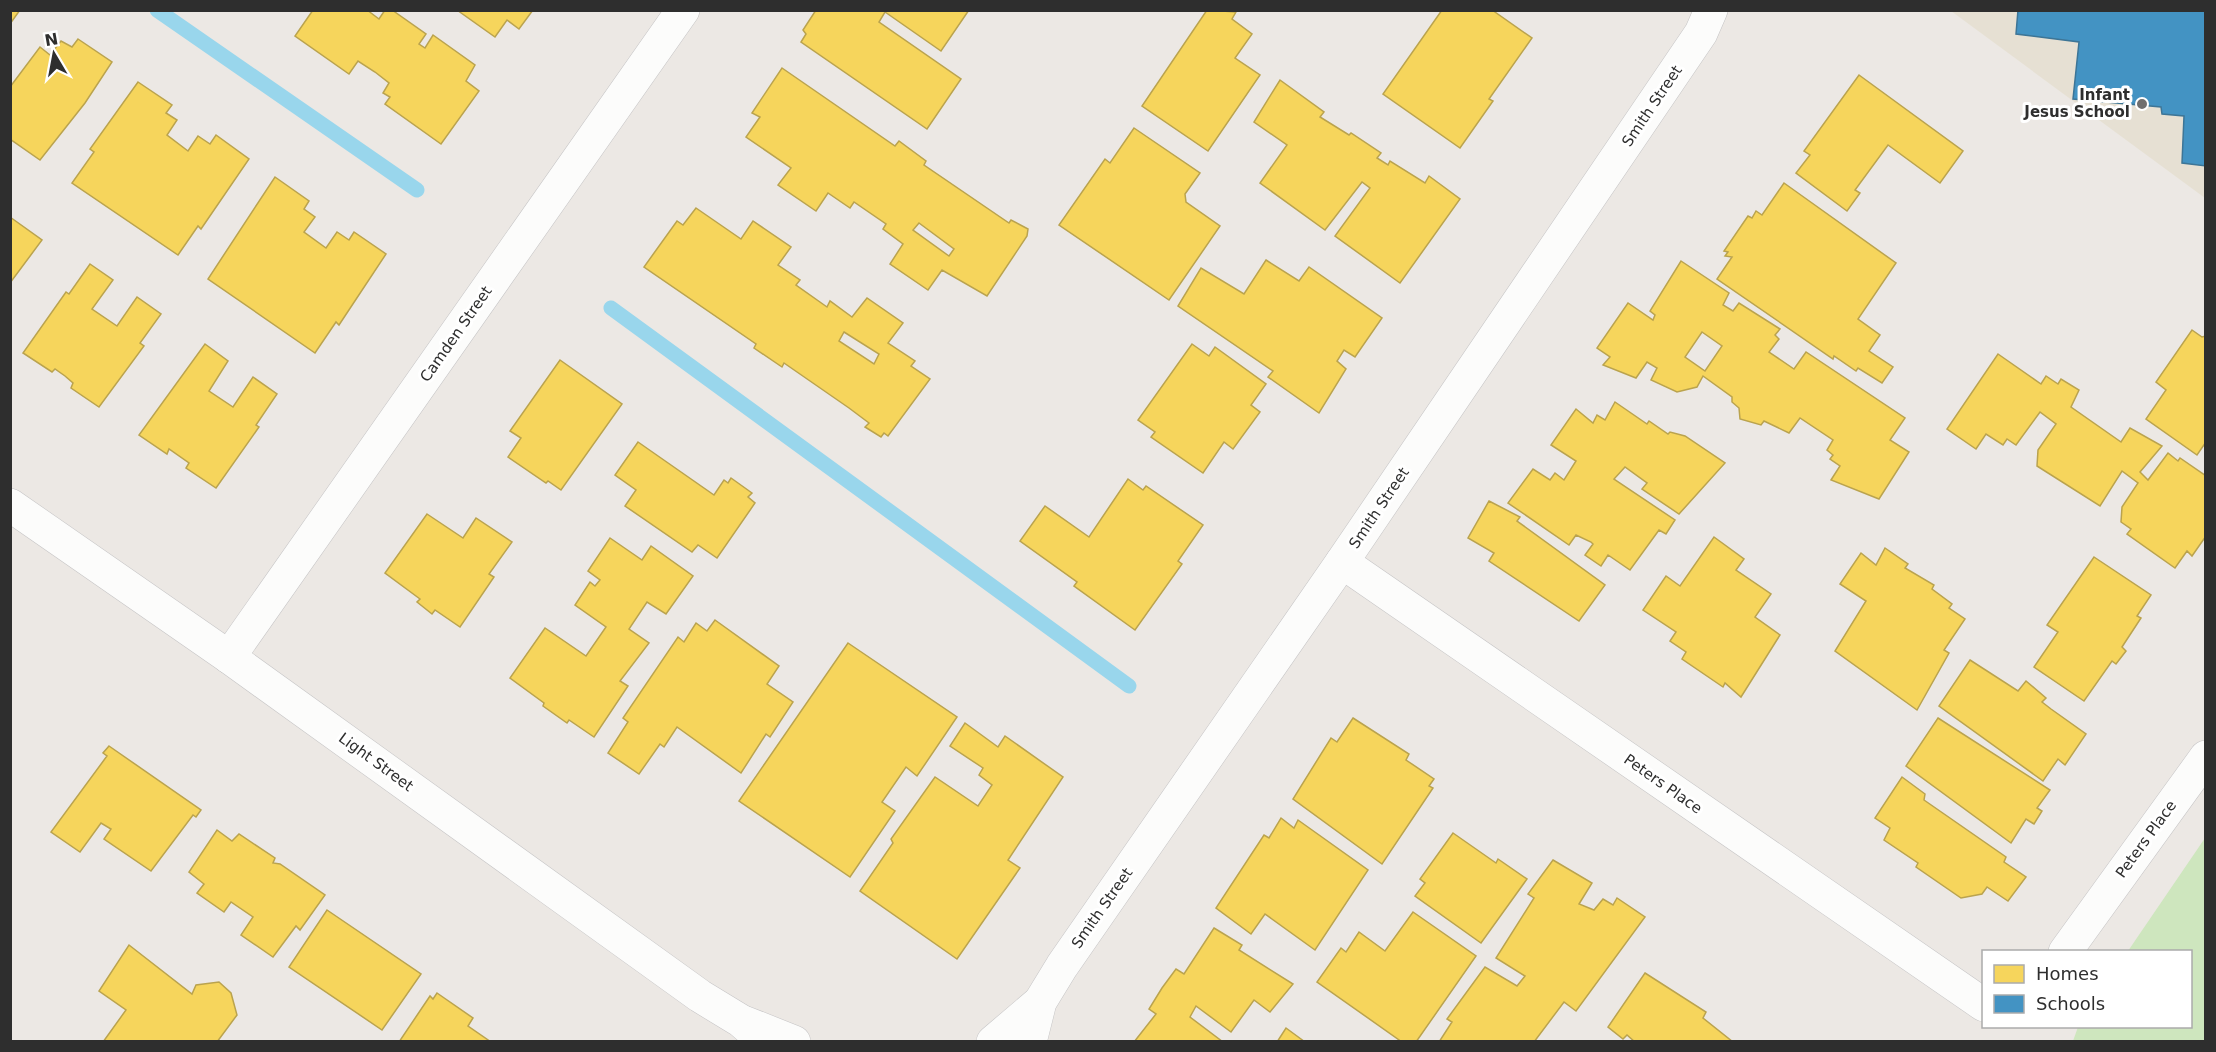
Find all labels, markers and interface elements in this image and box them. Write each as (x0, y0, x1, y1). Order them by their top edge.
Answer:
north arrow (24, 24, 84, 84)
text: N (43, 29, 60, 50)
street label: Smith Street (1618, 62, 1686, 150)
place label: Infant Jesus School (2023, 86, 2130, 121)
marker: Infant Jesus School (2135, 97, 2149, 111)
street label: Camden Street (416, 283, 496, 385)
street label: Smith Street (1345, 464, 1413, 552)
street label: Light Street (335, 729, 417, 795)
street label: Peters Place (1620, 750, 1706, 818)
street label: Peters Place (2112, 797, 2180, 881)
street label: Smith Street (1068, 864, 1136, 952)
legend (1982, 950, 2192, 1028)
text: Homes (2036, 963, 2099, 984)
text: Schools (2036, 993, 2105, 1014)

